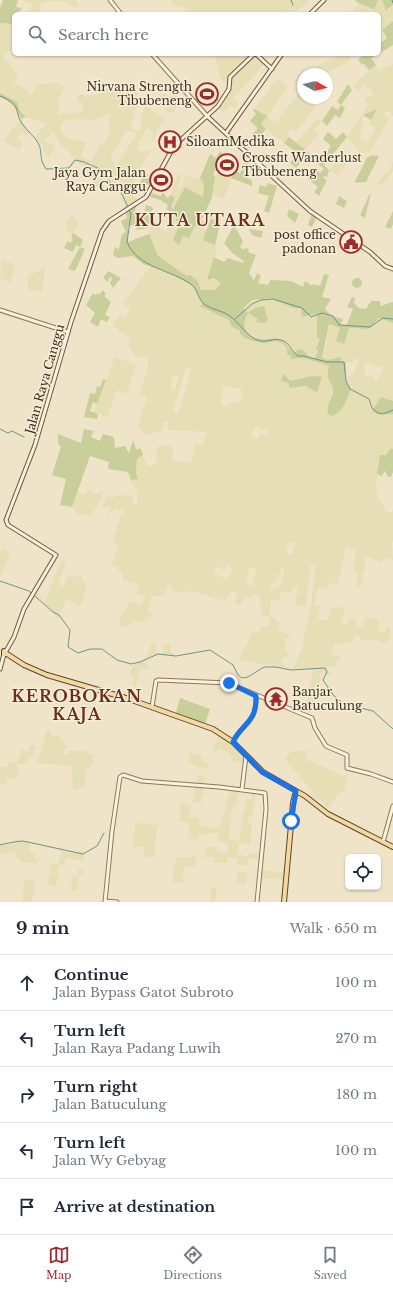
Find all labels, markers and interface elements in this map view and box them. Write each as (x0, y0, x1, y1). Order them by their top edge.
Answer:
search box (12, 12, 381, 56)
icon: search (26, 23, 48, 45)
text: Search here (58, 25, 149, 44)
north arrow (297, 68, 333, 104)
place label: Nirvana Strength Tibubeneng (86, 79, 193, 108)
sports icon: Nirvana Strength Tibubeneng (194, 81, 220, 107)
hospital icon: SiloamMedika (157, 129, 183, 155)
place label: SiloamMedika (186, 134, 275, 149)
place label: Crossfit Wanderlust Tibubeneng (242, 150, 362, 179)
sports icon: Crossfit Wanderlust Tibubeneng (214, 152, 240, 178)
place label: Jaya Gym Jalan Raya Canggu (52, 165, 146, 194)
sports icon: Jaya Gym Jalan Raya Canggu (148, 167, 174, 193)
district label: KUTA UTARA (135, 210, 265, 230)
place label: post office padonan (274, 227, 336, 256)
public building icon: post office padonan (338, 229, 364, 255)
street label: Jalan Raya Canggu (21, 322, 67, 437)
route end (220, 674, 238, 692)
place label: Banjar Batuculung (292, 684, 363, 713)
district label: KEROBOKAN KAJA (12, 686, 142, 724)
temple icon: Banjar Batuculung (263, 686, 289, 712)
route start (282, 812, 300, 830)
map controls (345, 854, 381, 890)
button: locate (345, 854, 381, 890)
text: 9 min (16, 918, 69, 939)
text: Walk · 650 m (290, 920, 377, 937)
text: Continue (54, 965, 129, 984)
icon: ahead (16, 972, 38, 994)
text: 100 m (335, 974, 377, 991)
text: Jalan Bypass Gatot Subroto (54, 984, 234, 1001)
text: Turn left (54, 1021, 125, 1040)
icon: left (16, 1028, 38, 1050)
text: 270 m (336, 1030, 377, 1047)
text: Jalan Raya Padang Luwih (54, 1040, 221, 1057)
text: Turn right (54, 1077, 137, 1096)
icon: right (16, 1084, 38, 1106)
text: 180 m (336, 1086, 377, 1103)
text: Jalan Batuculung (54, 1096, 166, 1113)
text: Turn left (54, 1133, 125, 1152)
icon: left (16, 1140, 38, 1162)
text: 100 m (335, 1142, 377, 1159)
text: Jalan Wy Gebyag (54, 1152, 166, 1169)
icon: arrive (16, 1196, 38, 1218)
text: Arrive at destination (54, 1197, 215, 1216)
tab: Map (46, 1244, 72, 1282)
tab: Directions (163, 1244, 222, 1282)
tab: Saved (314, 1244, 347, 1282)

